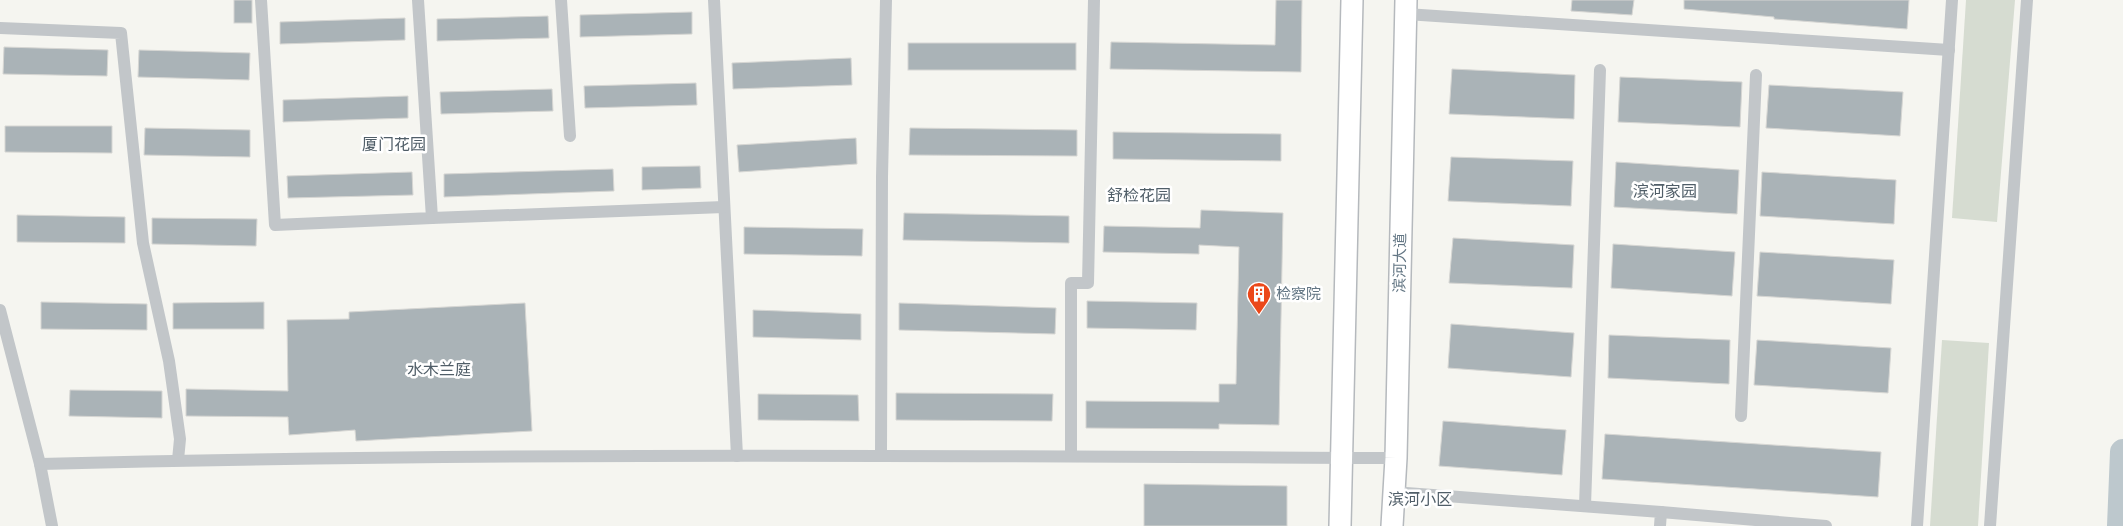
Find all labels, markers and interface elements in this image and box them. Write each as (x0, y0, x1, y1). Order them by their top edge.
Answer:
district label: 厦门花园 (362, 135, 426, 154)
district label: 滨河家园 (1633, 182, 1697, 201)
district label: 舒检花园 (1107, 186, 1171, 205)
street label: 滨河大道 (1390, 233, 1410, 293)
building icon: 检察院 (1246, 281, 1272, 315)
place label: 检察院 (1276, 285, 1321, 303)
district label: 水木兰庭 (407, 360, 471, 379)
district label: 滨河小区 (1388, 490, 1452, 509)

